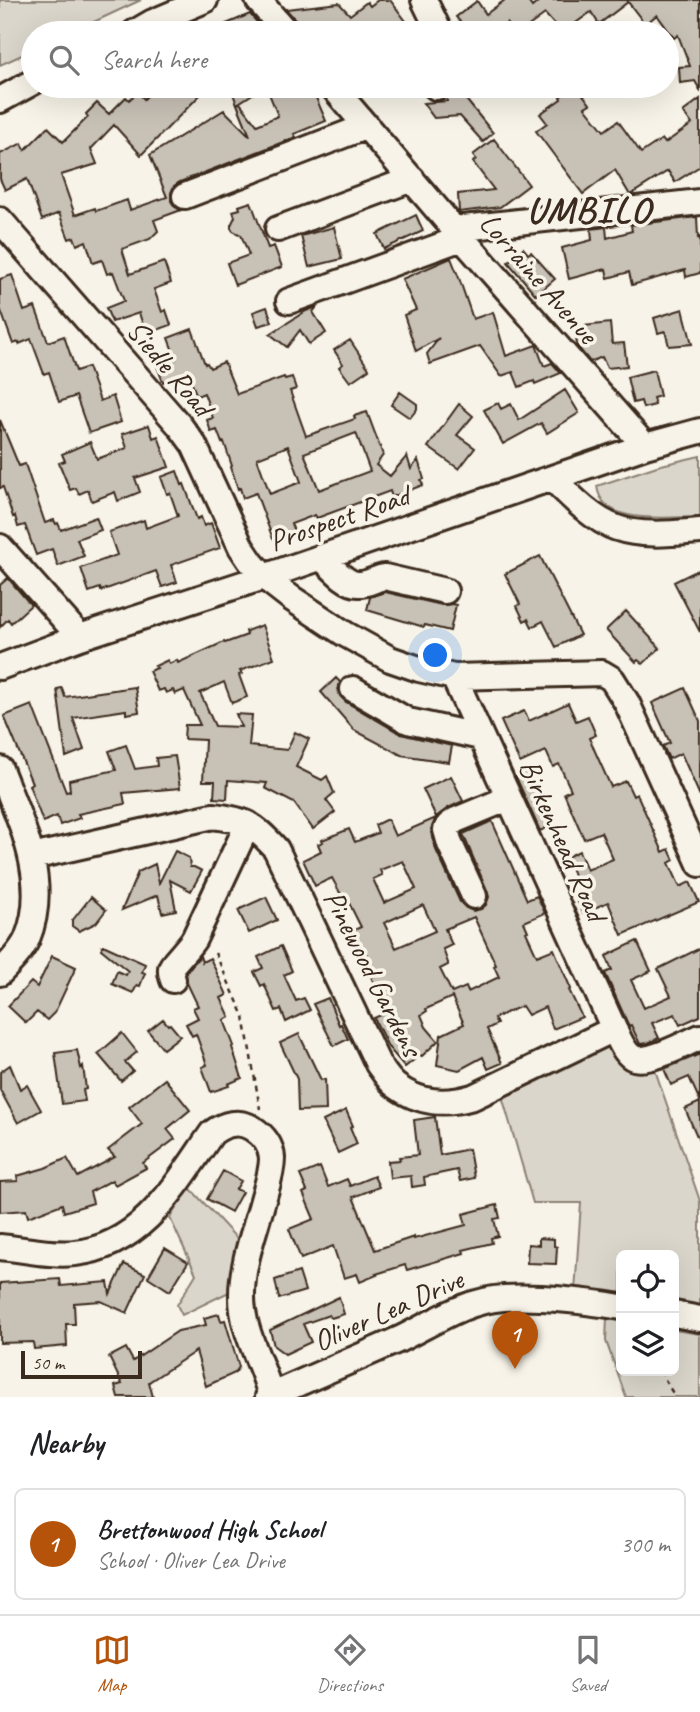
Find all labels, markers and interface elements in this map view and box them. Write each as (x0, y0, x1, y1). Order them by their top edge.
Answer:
search box (21, 21, 679, 98)
icon: search (45, 41, 83, 79)
text: Search here (101, 43, 207, 76)
district label: UMBILO (527, 186, 655, 233)
street label: Lorraine Avenue (471, 204, 608, 353)
street label: Siedle Road (119, 312, 224, 427)
street label: Prospect Road (264, 475, 418, 560)
your location (418, 638, 452, 672)
street label: Birkenhead Road (510, 753, 617, 931)
street label: Pinewood Gardens (315, 884, 432, 1065)
map controls (616, 1250, 679, 1376)
button: locate (616, 1250, 679, 1313)
street label: Oliver Lea Drive (307, 1259, 471, 1360)
pin: 1 (492, 1311, 538, 1369)
button: layers (616, 1313, 679, 1376)
scale bar (21, 1348, 142, 1380)
text: 50 m (32, 1351, 64, 1375)
text: Nearby (28, 1424, 104, 1462)
text: Brettonwood High School (97, 1513, 323, 1546)
text: 1 (48, 1530, 58, 1559)
text: 300 m (621, 1530, 670, 1559)
text: School · Oliver Lea Drive (97, 1546, 285, 1575)
tab: Map (93, 1631, 131, 1697)
tab: Directions (317, 1631, 383, 1697)
tab: Saved (569, 1631, 607, 1697)

